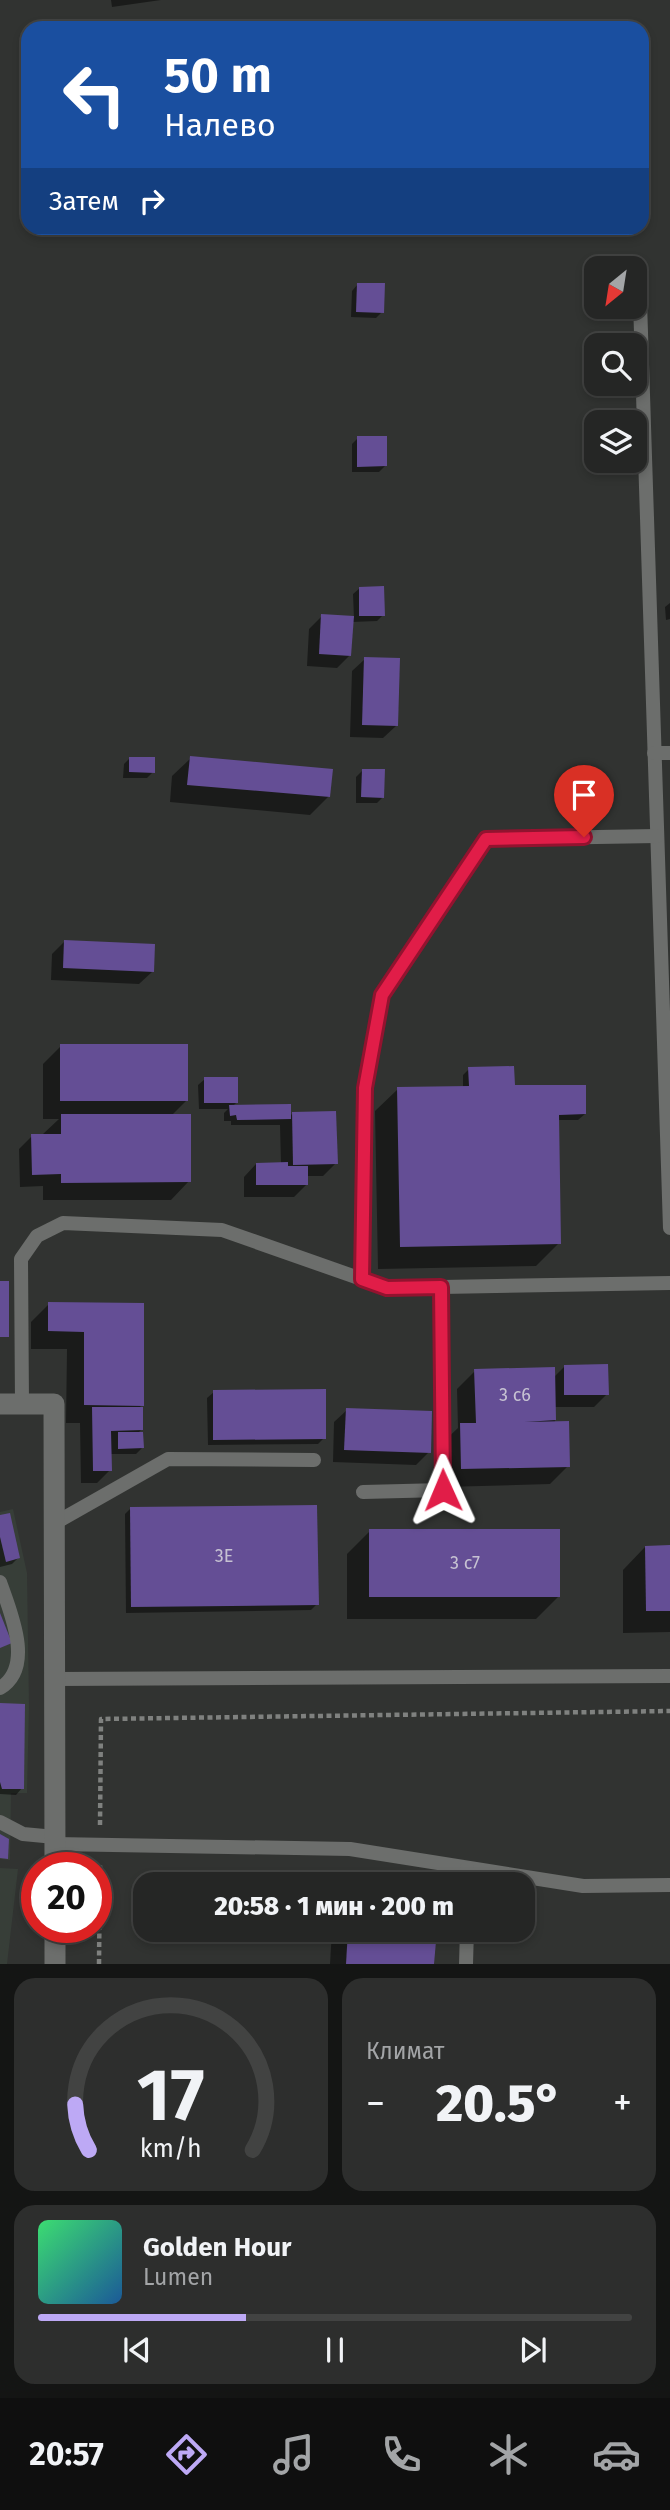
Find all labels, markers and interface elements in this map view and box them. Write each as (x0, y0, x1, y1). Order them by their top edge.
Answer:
text: 50 m (164, 46, 272, 105)
icon: left (49, 49, 140, 140)
text: Налево (164, 106, 276, 144)
icon: right (133, 182, 171, 220)
text: Затем (49, 186, 119, 217)
north arrow (584, 256, 648, 318)
map controls (584, 256, 647, 473)
button: search (584, 333, 647, 396)
button: layers (584, 410, 647, 473)
pin (554, 765, 614, 837)
icon: arrive (565, 776, 603, 814)
house number: 3 с6 (499, 1384, 531, 1406)
position arrow (406, 1453, 480, 1527)
house number: 3Е (215, 1545, 233, 1567)
house number: 3 с7 (450, 1552, 480, 1574)
speed limit sign: 20 (21, 1852, 112, 1943)
text: 20:58 · 1 мин · 200 m (214, 1891, 454, 1922)
text: Климат (366, 2037, 444, 2065)
text: 17 (137, 2053, 205, 2140)
text: 20.5° (436, 2072, 562, 2135)
text: − (366, 2080, 385, 2126)
text: + (613, 2080, 632, 2126)
text: km/h (140, 2134, 202, 2164)
text: Golden Hour (143, 2232, 291, 2263)
text: Lumen (143, 2263, 213, 2291)
icon: previous (118, 2331, 156, 2369)
icon: pause (316, 2331, 354, 2369)
icon: next (514, 2331, 552, 2369)
icon: directions (162, 2430, 211, 2479)
icon: music (269, 2430, 318, 2479)
icon: phone (377, 2430, 426, 2479)
icon: climate (484, 2430, 533, 2479)
icon: car (592, 2430, 641, 2479)
text: 20:57 (29, 2435, 104, 2473)

